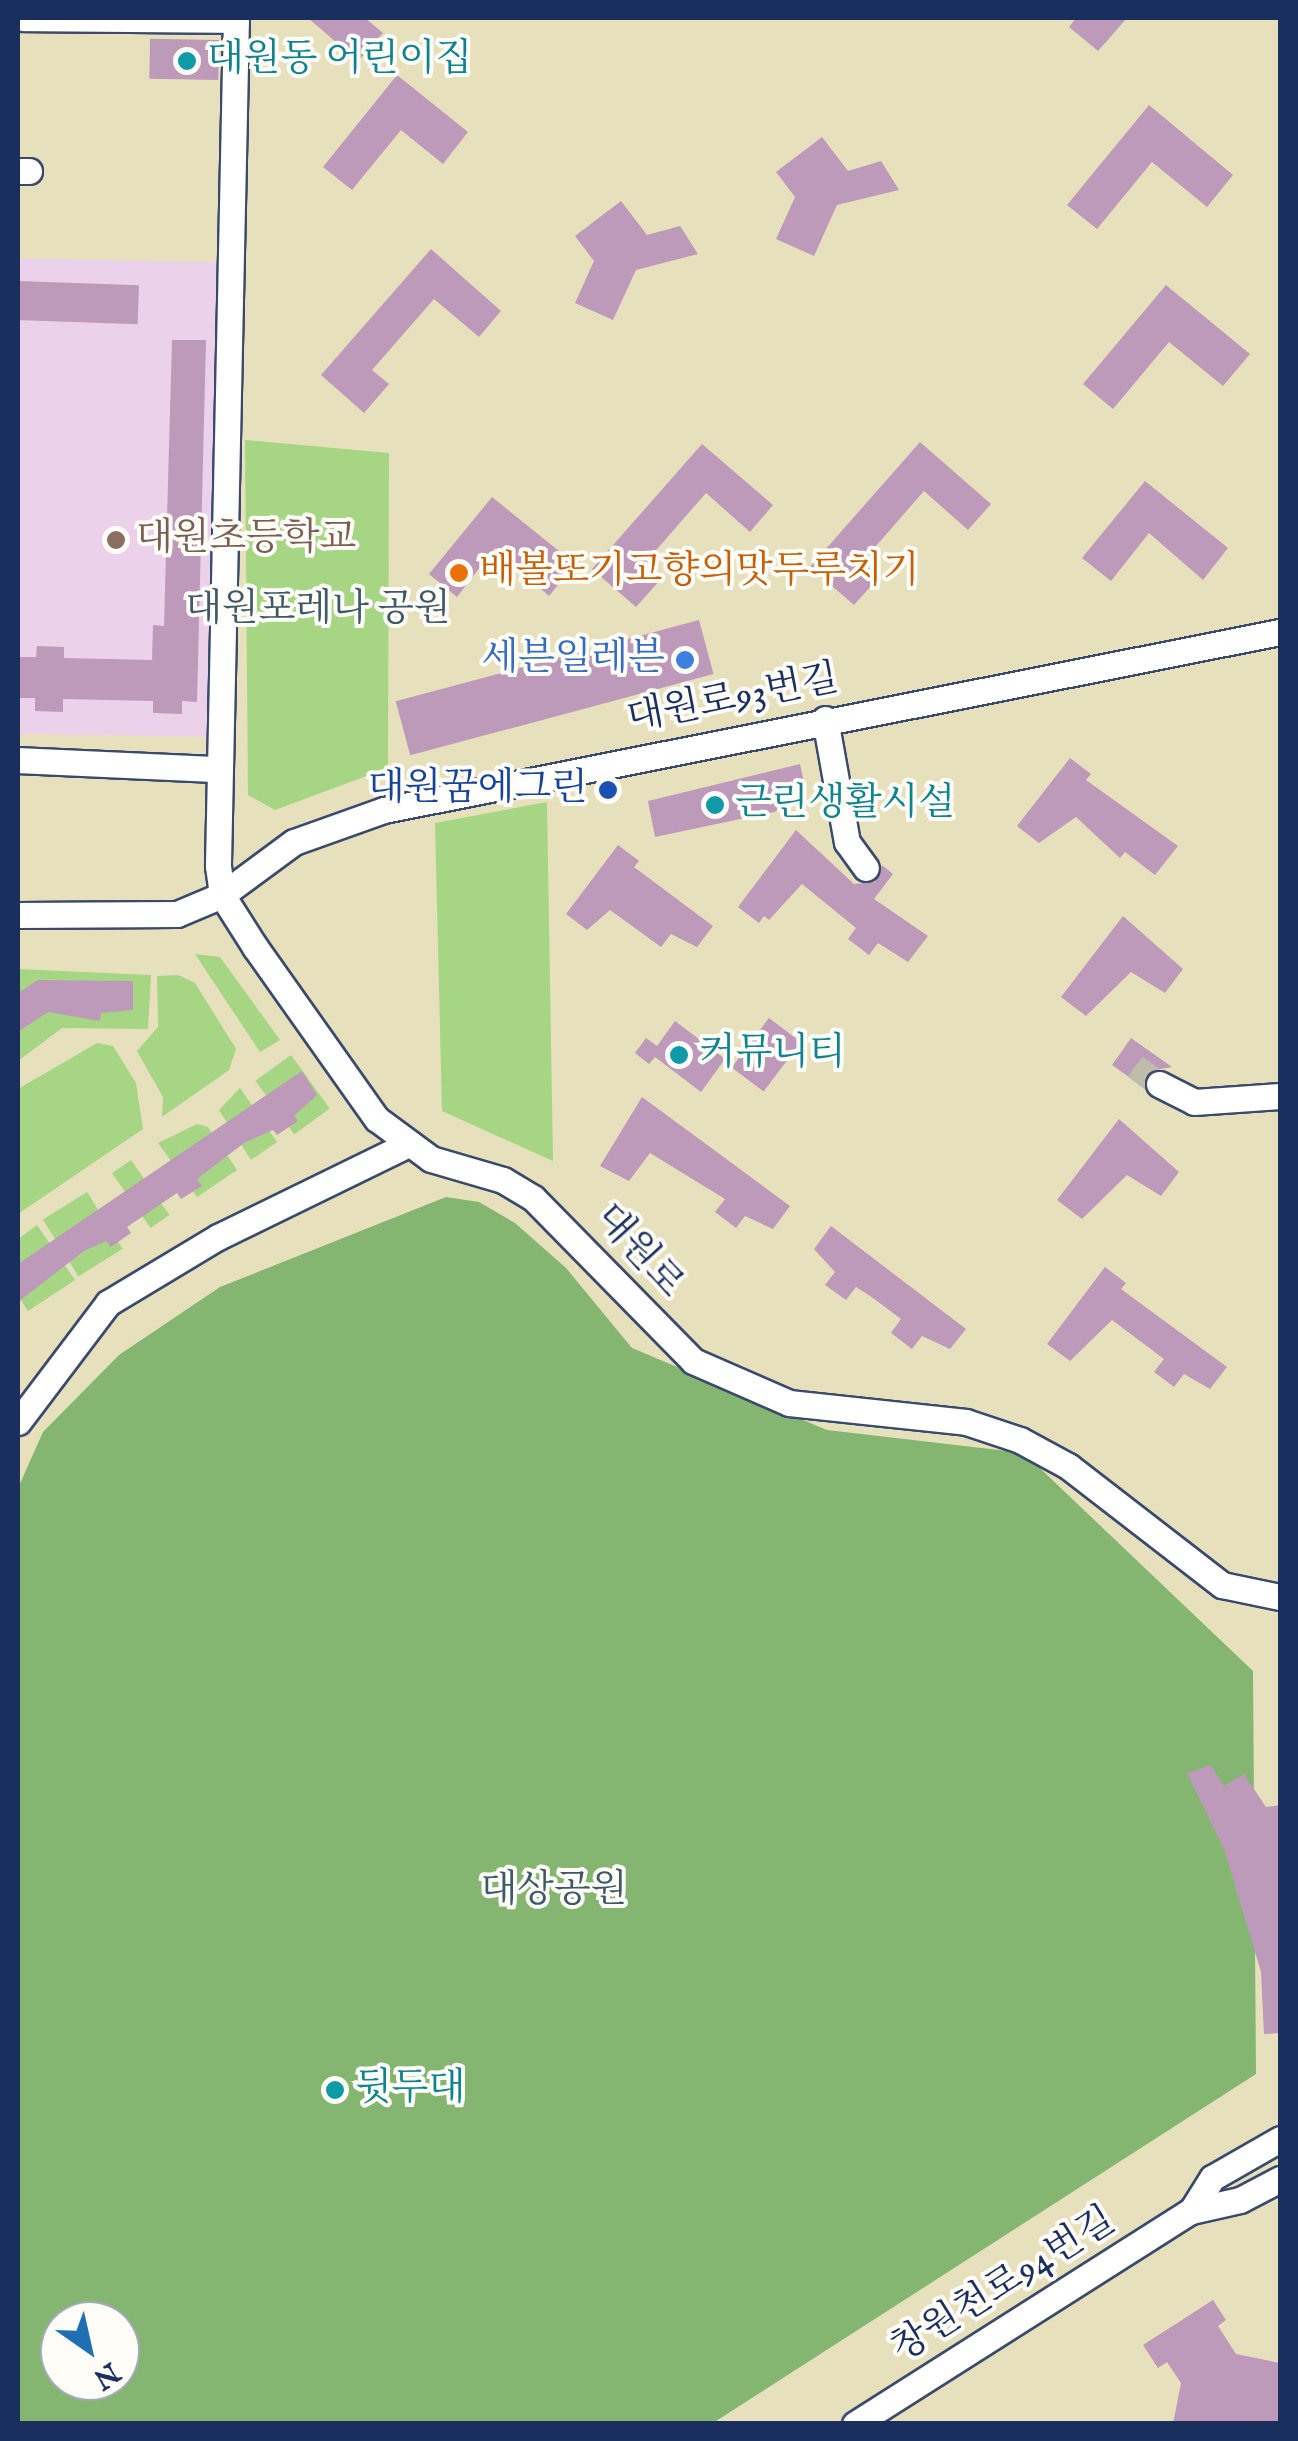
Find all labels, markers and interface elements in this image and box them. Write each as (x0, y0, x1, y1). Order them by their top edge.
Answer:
place label: 대원동 어린이집 (207, 38, 472, 84)
marker: 대원동 어린이집 (176, 50, 198, 72)
place label: 대원초등학교 (136, 517, 356, 563)
marker: 대원초등학교 (105, 529, 127, 551)
place label: 배볼또기고향의맛두루치기 (479, 550, 919, 596)
marker: 배볼또기고향의맛두루치기 (448, 562, 470, 584)
park label: 대원포레나 공원 (185, 588, 451, 634)
place label: 세븐일레븐 (481, 637, 665, 683)
marker: 세븐일레븐 (674, 649, 696, 671)
street label: 대원로93번길 (623, 657, 843, 743)
place label: 대원꿈에그린 (368, 767, 588, 813)
marker: 대원꿈에그린 (597, 779, 619, 801)
place label: 근린생활시설 (735, 782, 955, 828)
marker: 근린생활시설 (704, 794, 726, 816)
place label: 커뮤니티 (699, 1032, 846, 1078)
marker: 커뮤니티 (668, 1044, 690, 1066)
street label: 대원로 (584, 1196, 692, 1308)
park label: 대상공원 (481, 1869, 627, 1915)
place label: 뒷두대 (355, 2067, 465, 2113)
marker: 뒷두대 (324, 2079, 346, 2101)
street label: 창원천로94번길 (884, 2199, 1124, 2373)
north arrow (40, 2301, 140, 2401)
text: N (86, 2353, 126, 2396)

